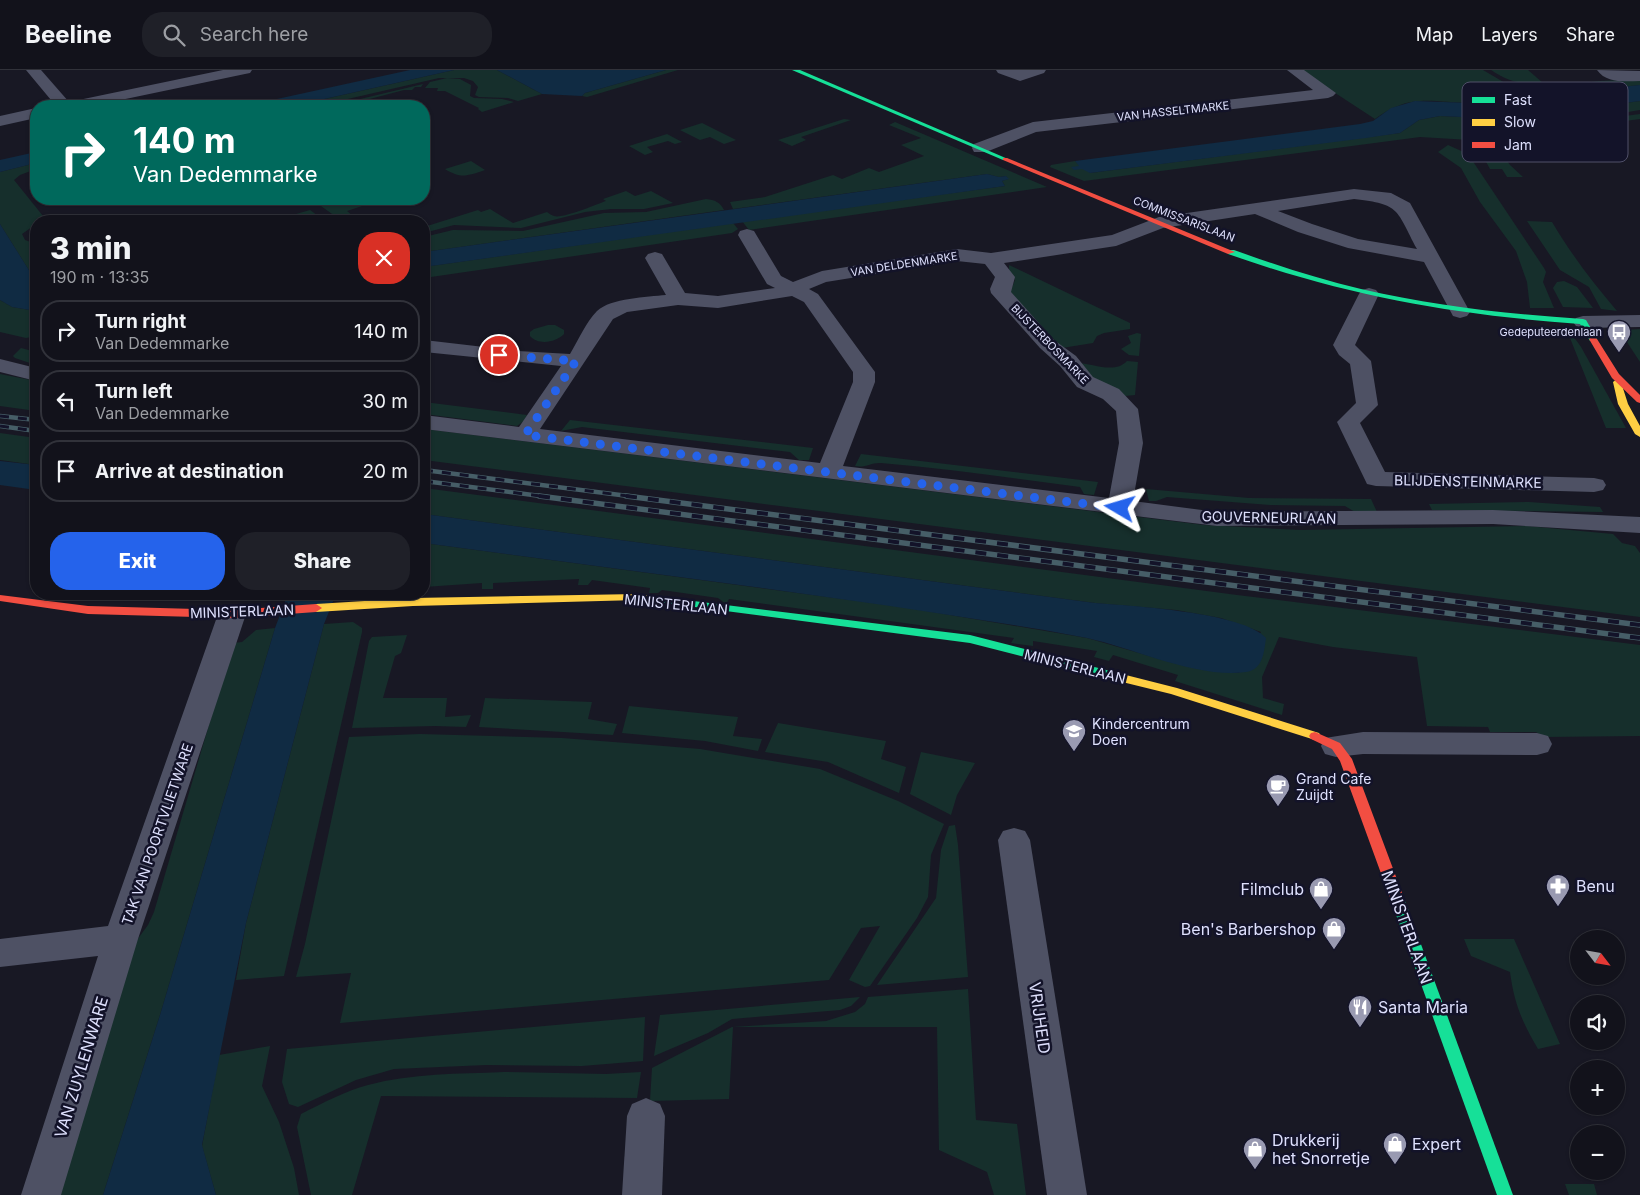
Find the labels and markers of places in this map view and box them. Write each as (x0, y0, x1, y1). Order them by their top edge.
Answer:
bus stop icon: Gedeputeerdenlaan (1606, 319, 1632, 353)
place label: Gedeputeerdenlaan (1500, 325, 1602, 339)
pin (478, 334, 520, 376)
place label: Kindercentrum Doen (1092, 715, 1190, 748)
school or university icon: Kindercentrum Doen (1061, 718, 1087, 752)
place label: Grand Cafe Zuijdt (1296, 770, 1371, 803)
cafe icon: Grand Cafe Zuijdt (1265, 773, 1291, 807)
pharmacy icon: Benu (1545, 873, 1571, 907)
shop icon: Filmclub (1308, 876, 1334, 910)
place label: Benu (1576, 876, 1615, 896)
place label: Filmclub (1241, 879, 1304, 899)
shop icon: Ben's Barbershop (1321, 916, 1347, 950)
place label: Ben's Barbershop (1181, 919, 1316, 939)
restaurant icon: Santa Maria (1347, 994, 1373, 1028)
place label: Santa Maria (1378, 997, 1468, 1017)
place label: Drukkerij het Snorretje (1272, 1130, 1370, 1168)
shop icon: Expert (1382, 1131, 1408, 1165)
place label: Expert (1412, 1134, 1461, 1154)
shop icon: Drukkerij het Snorretje (1242, 1136, 1268, 1170)

